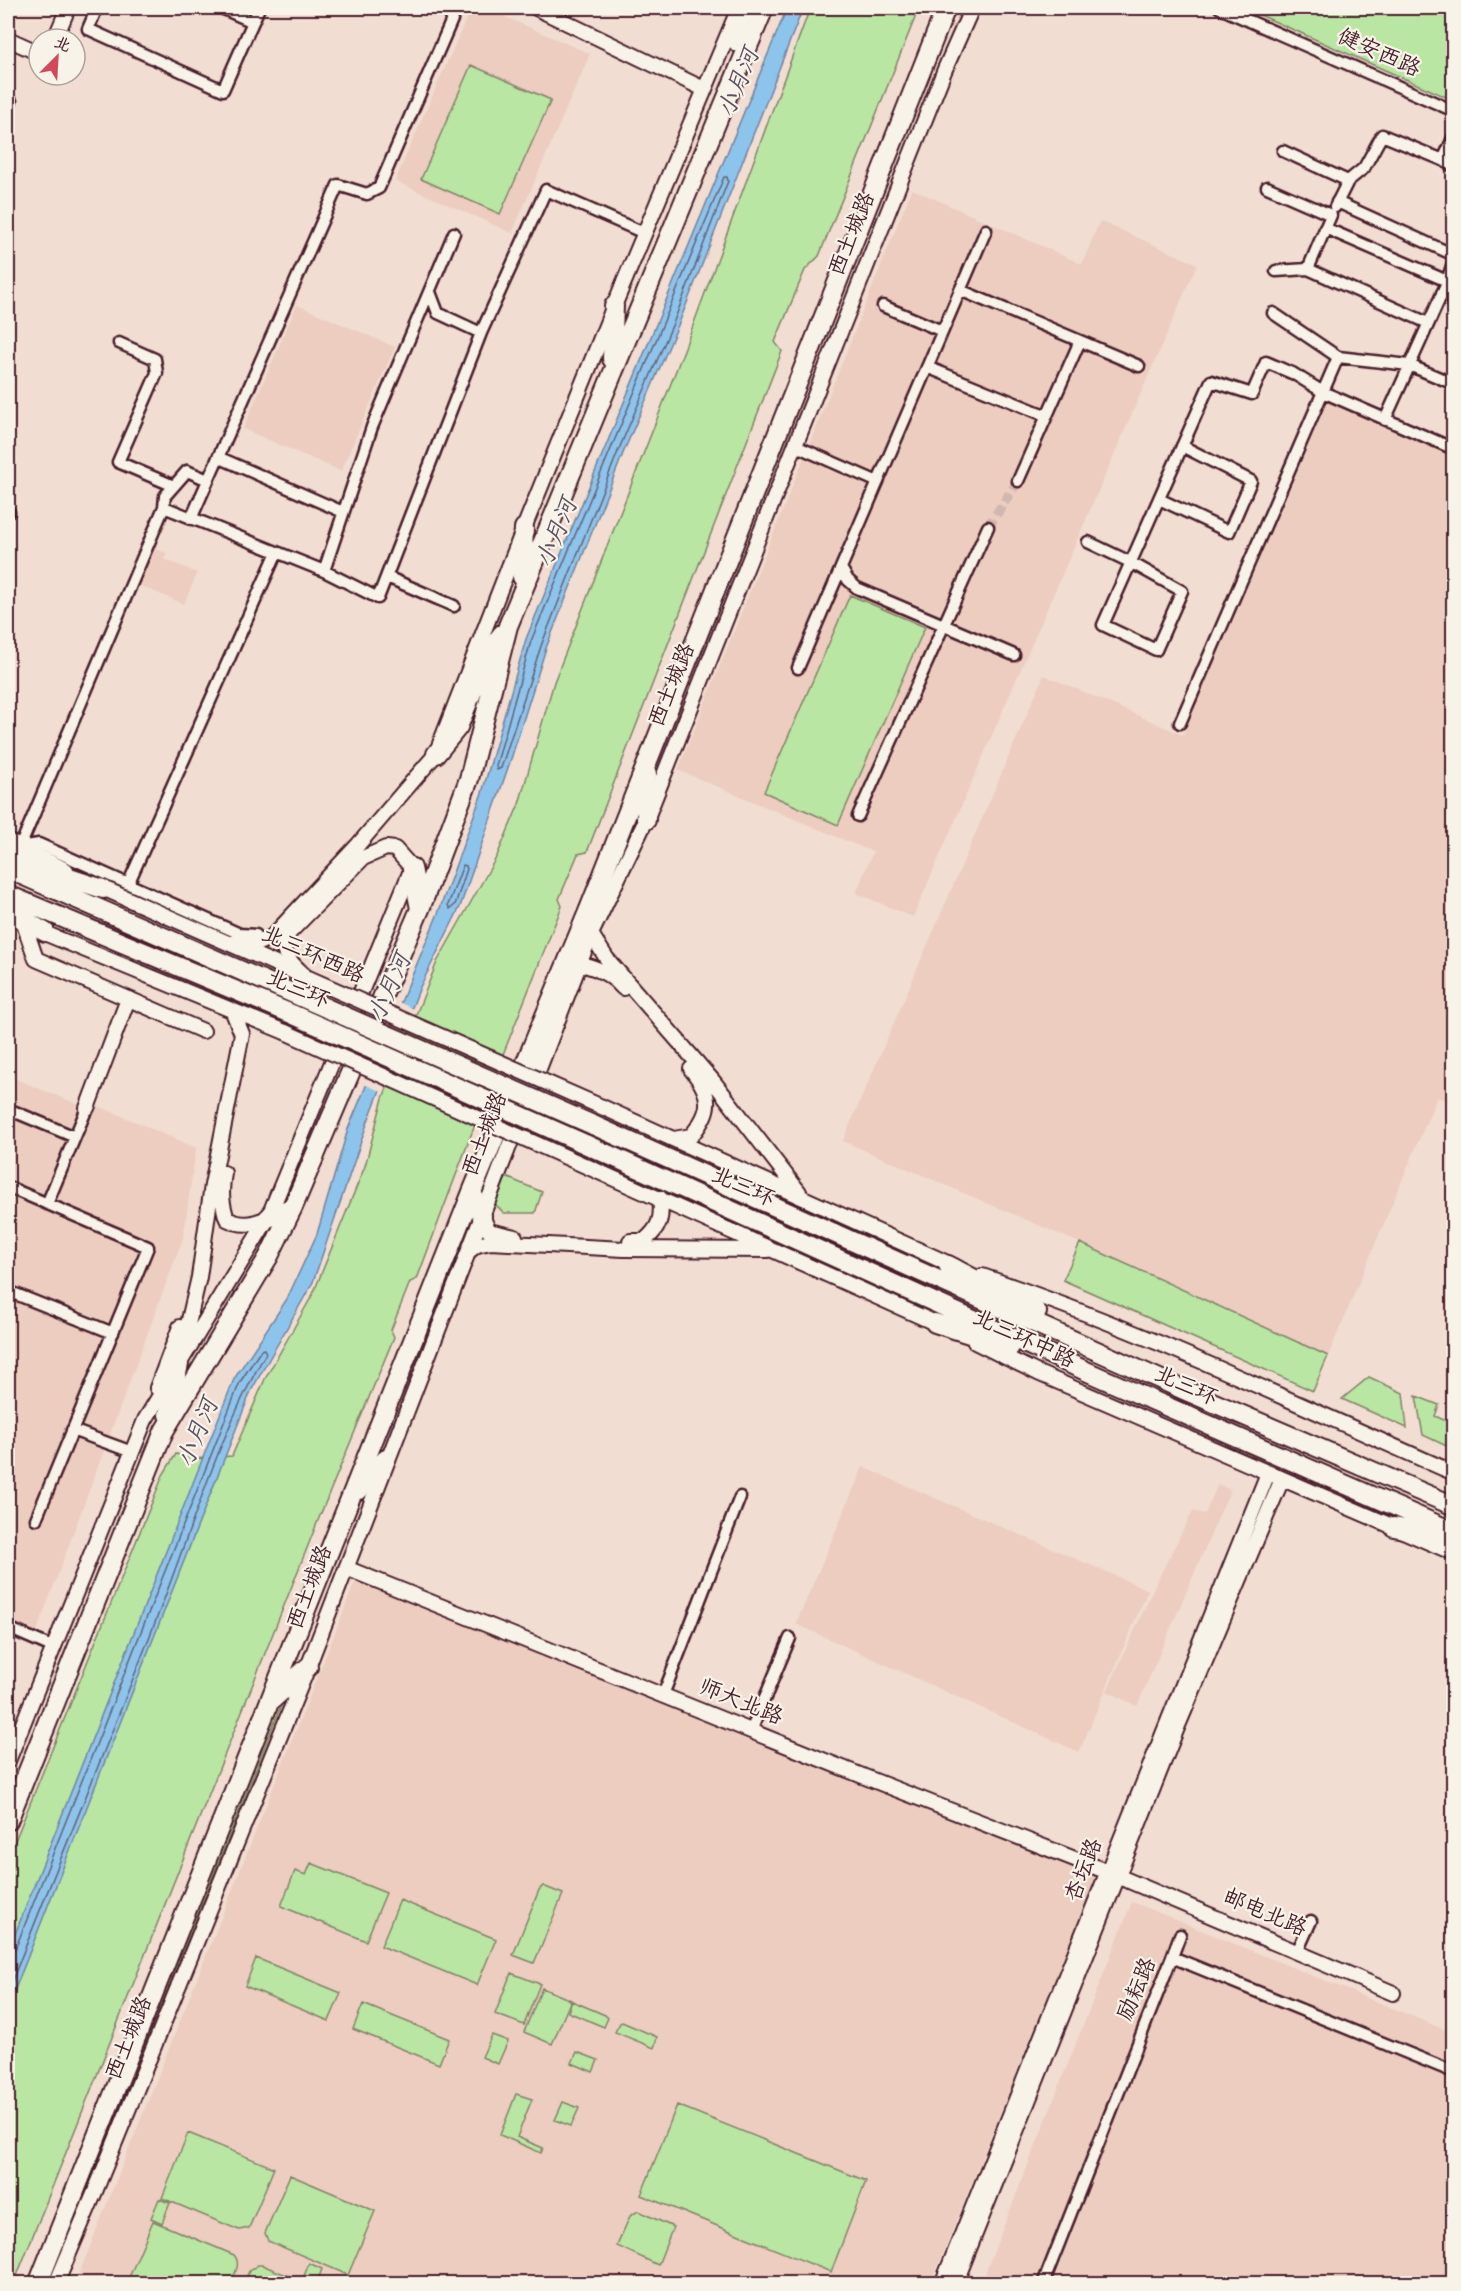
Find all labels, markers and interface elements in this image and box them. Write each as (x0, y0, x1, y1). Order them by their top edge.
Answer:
street label: 健安西路 (1333, 23, 1424, 85)
north arrow (27, 27, 87, 87)
text: 北 (50, 34, 73, 58)
water label: 小月河 (713, 41, 769, 123)
street label: 西土城路 (824, 189, 883, 281)
water label: 小月河 (531, 491, 587, 573)
street label: 西土城路 (644, 640, 703, 732)
street label: 北三环西路 (256, 923, 368, 991)
water label: 小月河 (363, 946, 422, 1028)
street label: 北三环 (261, 966, 333, 1016)
street label: 西土城路 (457, 1089, 515, 1181)
street label: 北三环 (707, 1164, 777, 1214)
street label: 北三环中路 (968, 1304, 1079, 1376)
street label: 北三环 (1150, 1363, 1220, 1413)
water label: 小月河 (172, 1391, 228, 1473)
street label: 西土城路 (282, 1542, 340, 1634)
street label: 师大北路 (694, 1674, 786, 1733)
street label: 杏坛路 (1060, 1835, 1110, 1906)
street label: 邮电北路 (1218, 1884, 1310, 1944)
street label: 励耘路 (1112, 1954, 1164, 2025)
street label: 西土城路 (101, 1993, 160, 2085)

